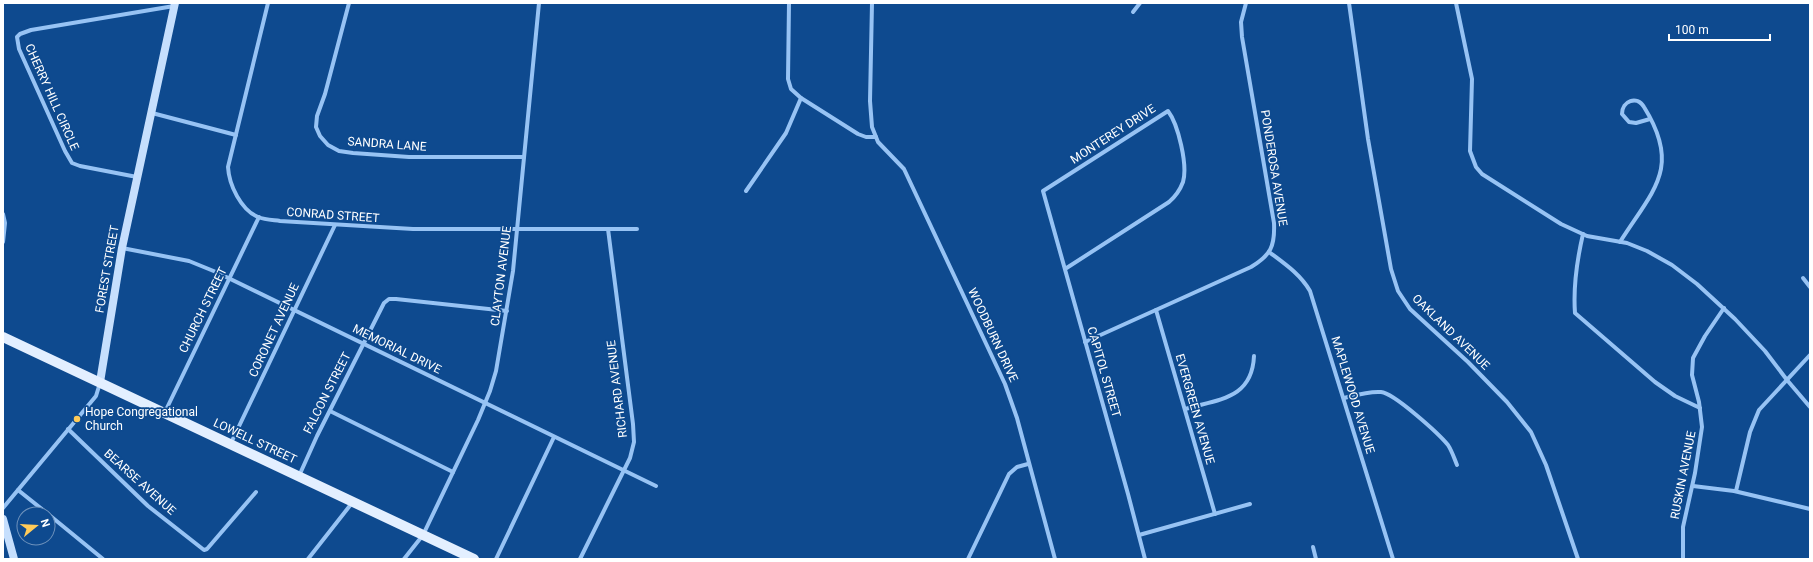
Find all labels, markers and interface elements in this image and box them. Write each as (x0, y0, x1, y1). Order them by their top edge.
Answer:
scale bar (1669, 16, 1770, 42)
text: 100 m (1675, 23, 1709, 37)
street label: CHERRY HILL CIRCLE (22, 42, 82, 153)
street label: MONTEREY DRIVE (1068, 101, 1158, 167)
street label: PONDEROSA AVENUE (1258, 109, 1290, 227)
street label: SANDRA LANE (347, 134, 427, 154)
street label: CONRAD STREET (286, 205, 380, 225)
street label: FOREST STREET (92, 224, 122, 314)
street label: CLAYTON AVENUE (488, 225, 514, 327)
street label: CHURCH STREET (176, 265, 230, 355)
street label: CORONET AVENUE (246, 281, 302, 379)
street label: WOODBURN DRIVE (965, 286, 1021, 384)
street label: OAKLAND AVENUE (1409, 291, 1493, 373)
street label: MEMORIAL DRIVE (350, 321, 444, 377)
street label: CAPITOL STREET (1084, 325, 1124, 419)
street label: MAPLEWOOD AVENUE (1328, 335, 1378, 456)
street label: RICHARD AVENUE (604, 339, 630, 439)
street label: FALCON STREET (300, 350, 354, 436)
street label: EVERGREEN AVENUE (1173, 352, 1218, 466)
place label: Hope Congregational Church (85, 405, 198, 433)
marker: Hope Congregational Church (72, 414, 82, 424)
street label: LOWELL STREET (211, 416, 299, 466)
street label: RUSKIN AVENUE (1668, 430, 1698, 520)
street label: BEARSE AVENUE (101, 446, 179, 518)
north arrow (16, 506, 56, 546)
text: N (38, 517, 52, 529)

